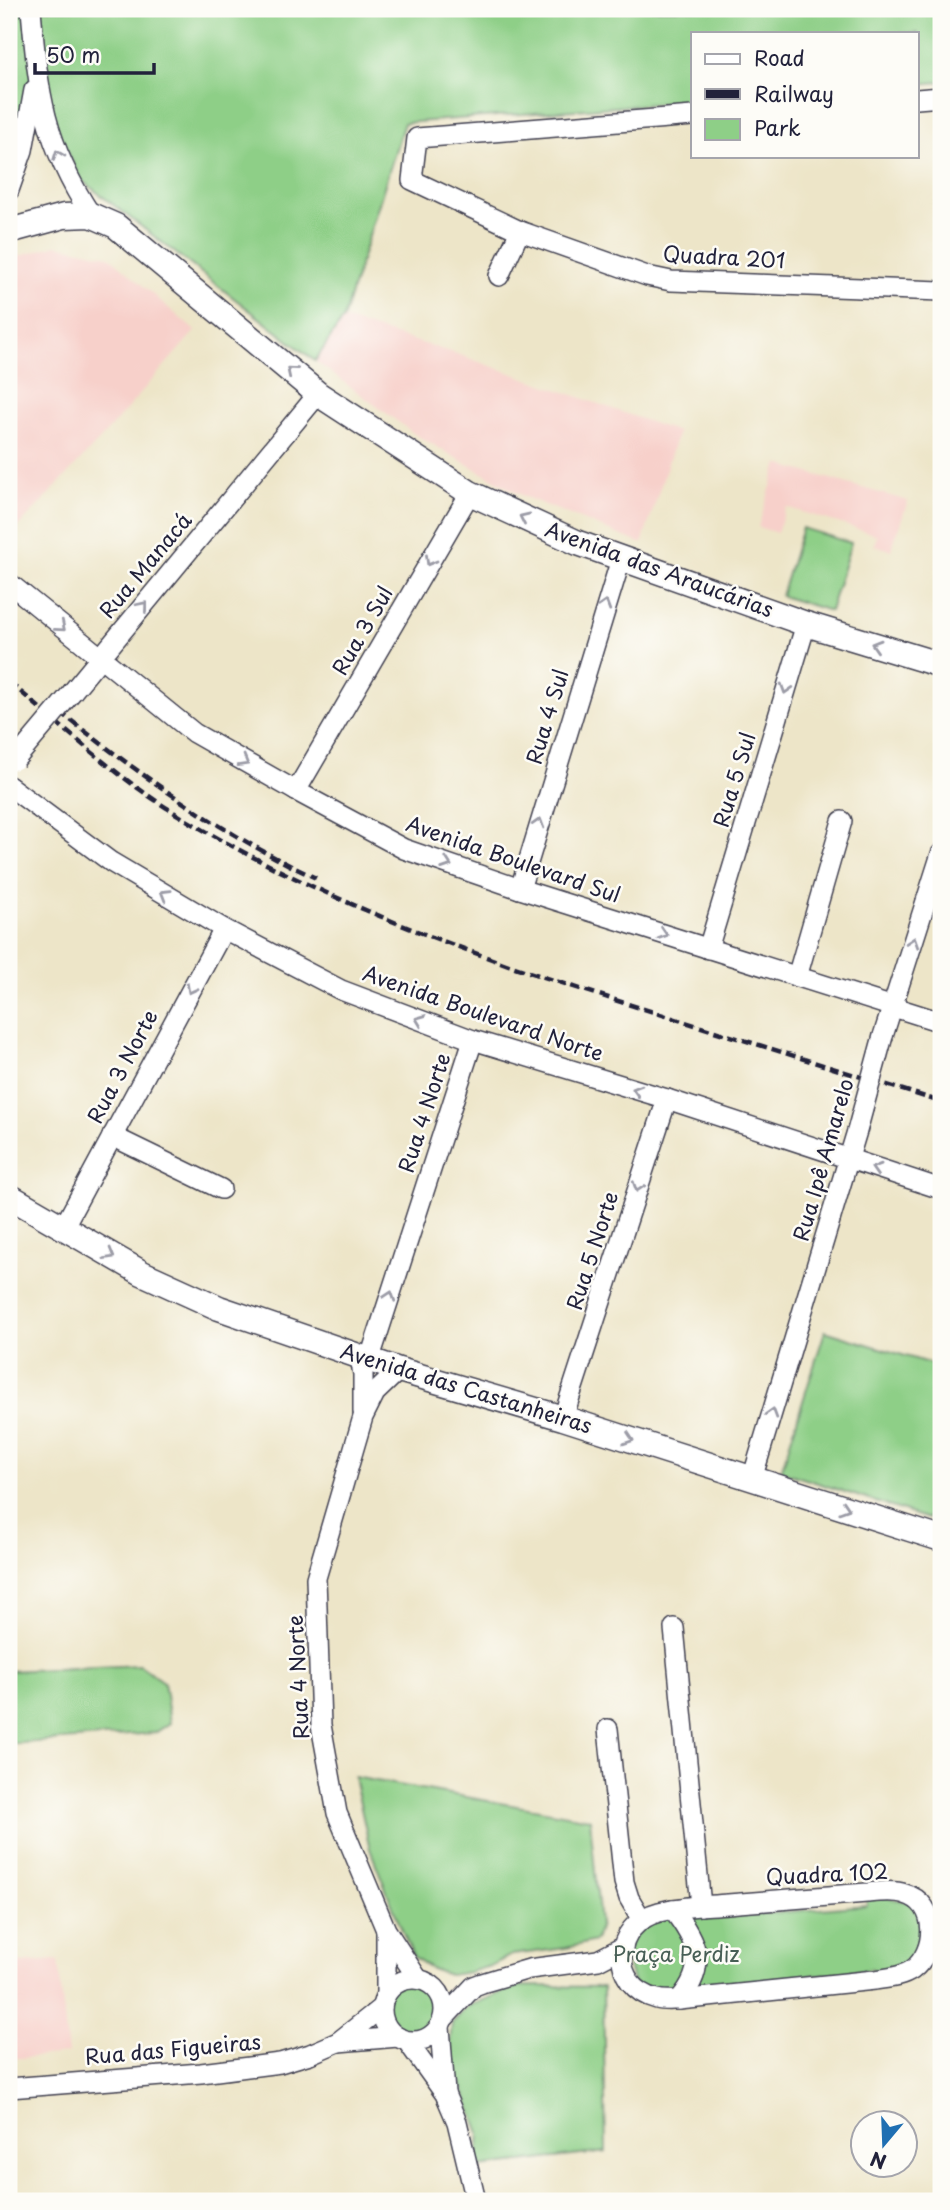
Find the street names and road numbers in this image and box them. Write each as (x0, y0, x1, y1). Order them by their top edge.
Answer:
street label: Quadra 201 (662, 237, 786, 275)
street label: Rua Manacá (91, 504, 199, 625)
street label: Avenida das Araucárias (541, 512, 778, 624)
street label: Rua 3 Sul (323, 580, 400, 680)
street label: Rua 4 Sul (516, 665, 576, 768)
street label: Rua 5 Sul (704, 728, 763, 831)
street label: Avenida Boulevard Sul (402, 806, 625, 910)
street label: Avenida Boulevard Norte (359, 956, 608, 1068)
street label: Rua 3 Norte (78, 1003, 165, 1129)
street label: Rua 4 Norte (389, 1048, 458, 1176)
street label: Rua Ipê Amarelo (784, 1074, 861, 1244)
street label: Rua 5 Norte (557, 1187, 625, 1314)
street label: Avenida das Castanheiras (337, 1334, 596, 1441)
street label: Rua 4 Norte (278, 1614, 316, 1740)
street label: Quadra 102 (765, 1854, 889, 1892)
street label: Rua das Figueiras (84, 2024, 262, 2072)

